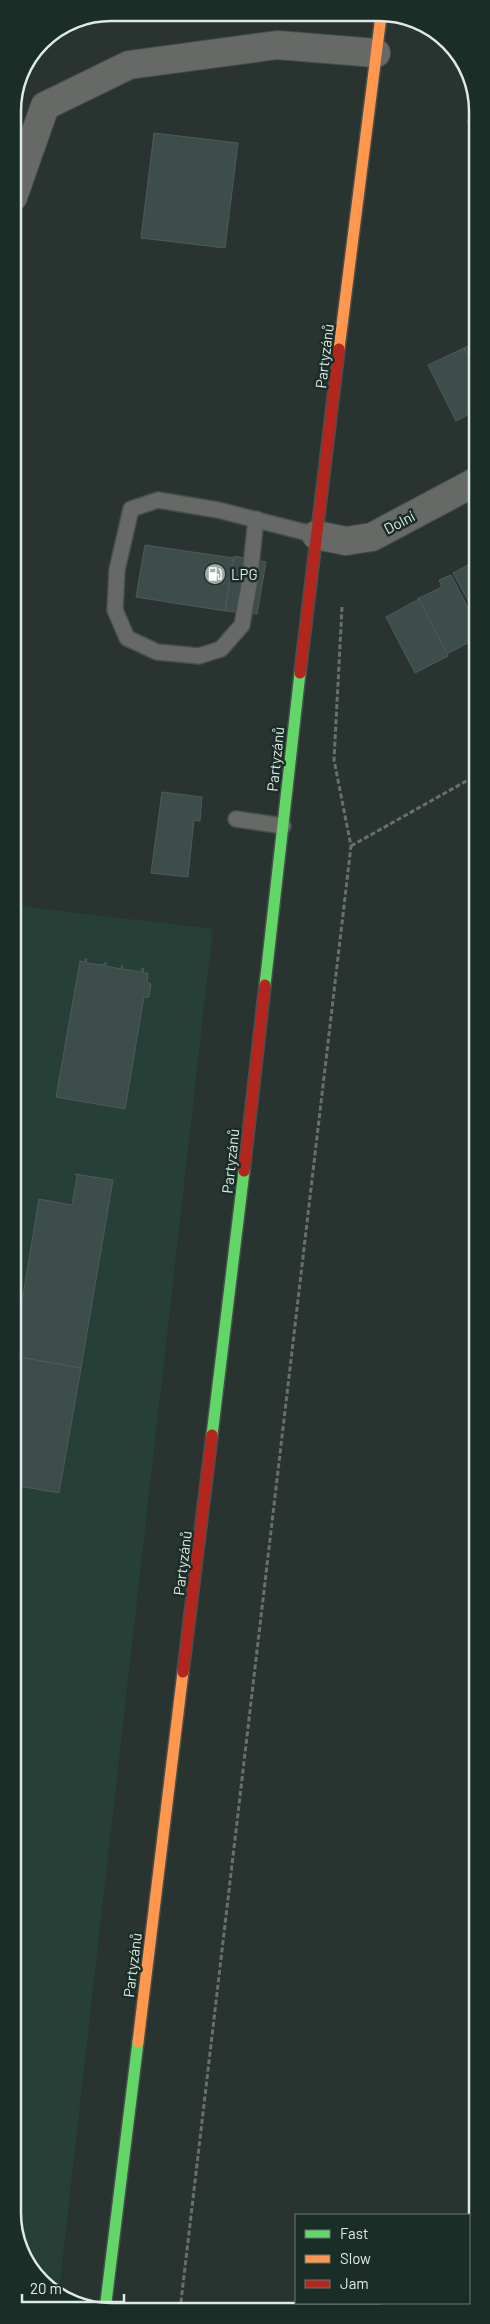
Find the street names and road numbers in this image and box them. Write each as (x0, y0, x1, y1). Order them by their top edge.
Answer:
street label: Partyzánů (311, 323, 337, 389)
street label: Dolní (381, 507, 417, 537)
street label: Partyzánů (263, 726, 287, 792)
street label: Partyzánů (218, 1128, 242, 1194)
street label: Partyzánů (169, 1530, 195, 1596)
street label: Partyzánů (119, 1932, 145, 1998)

